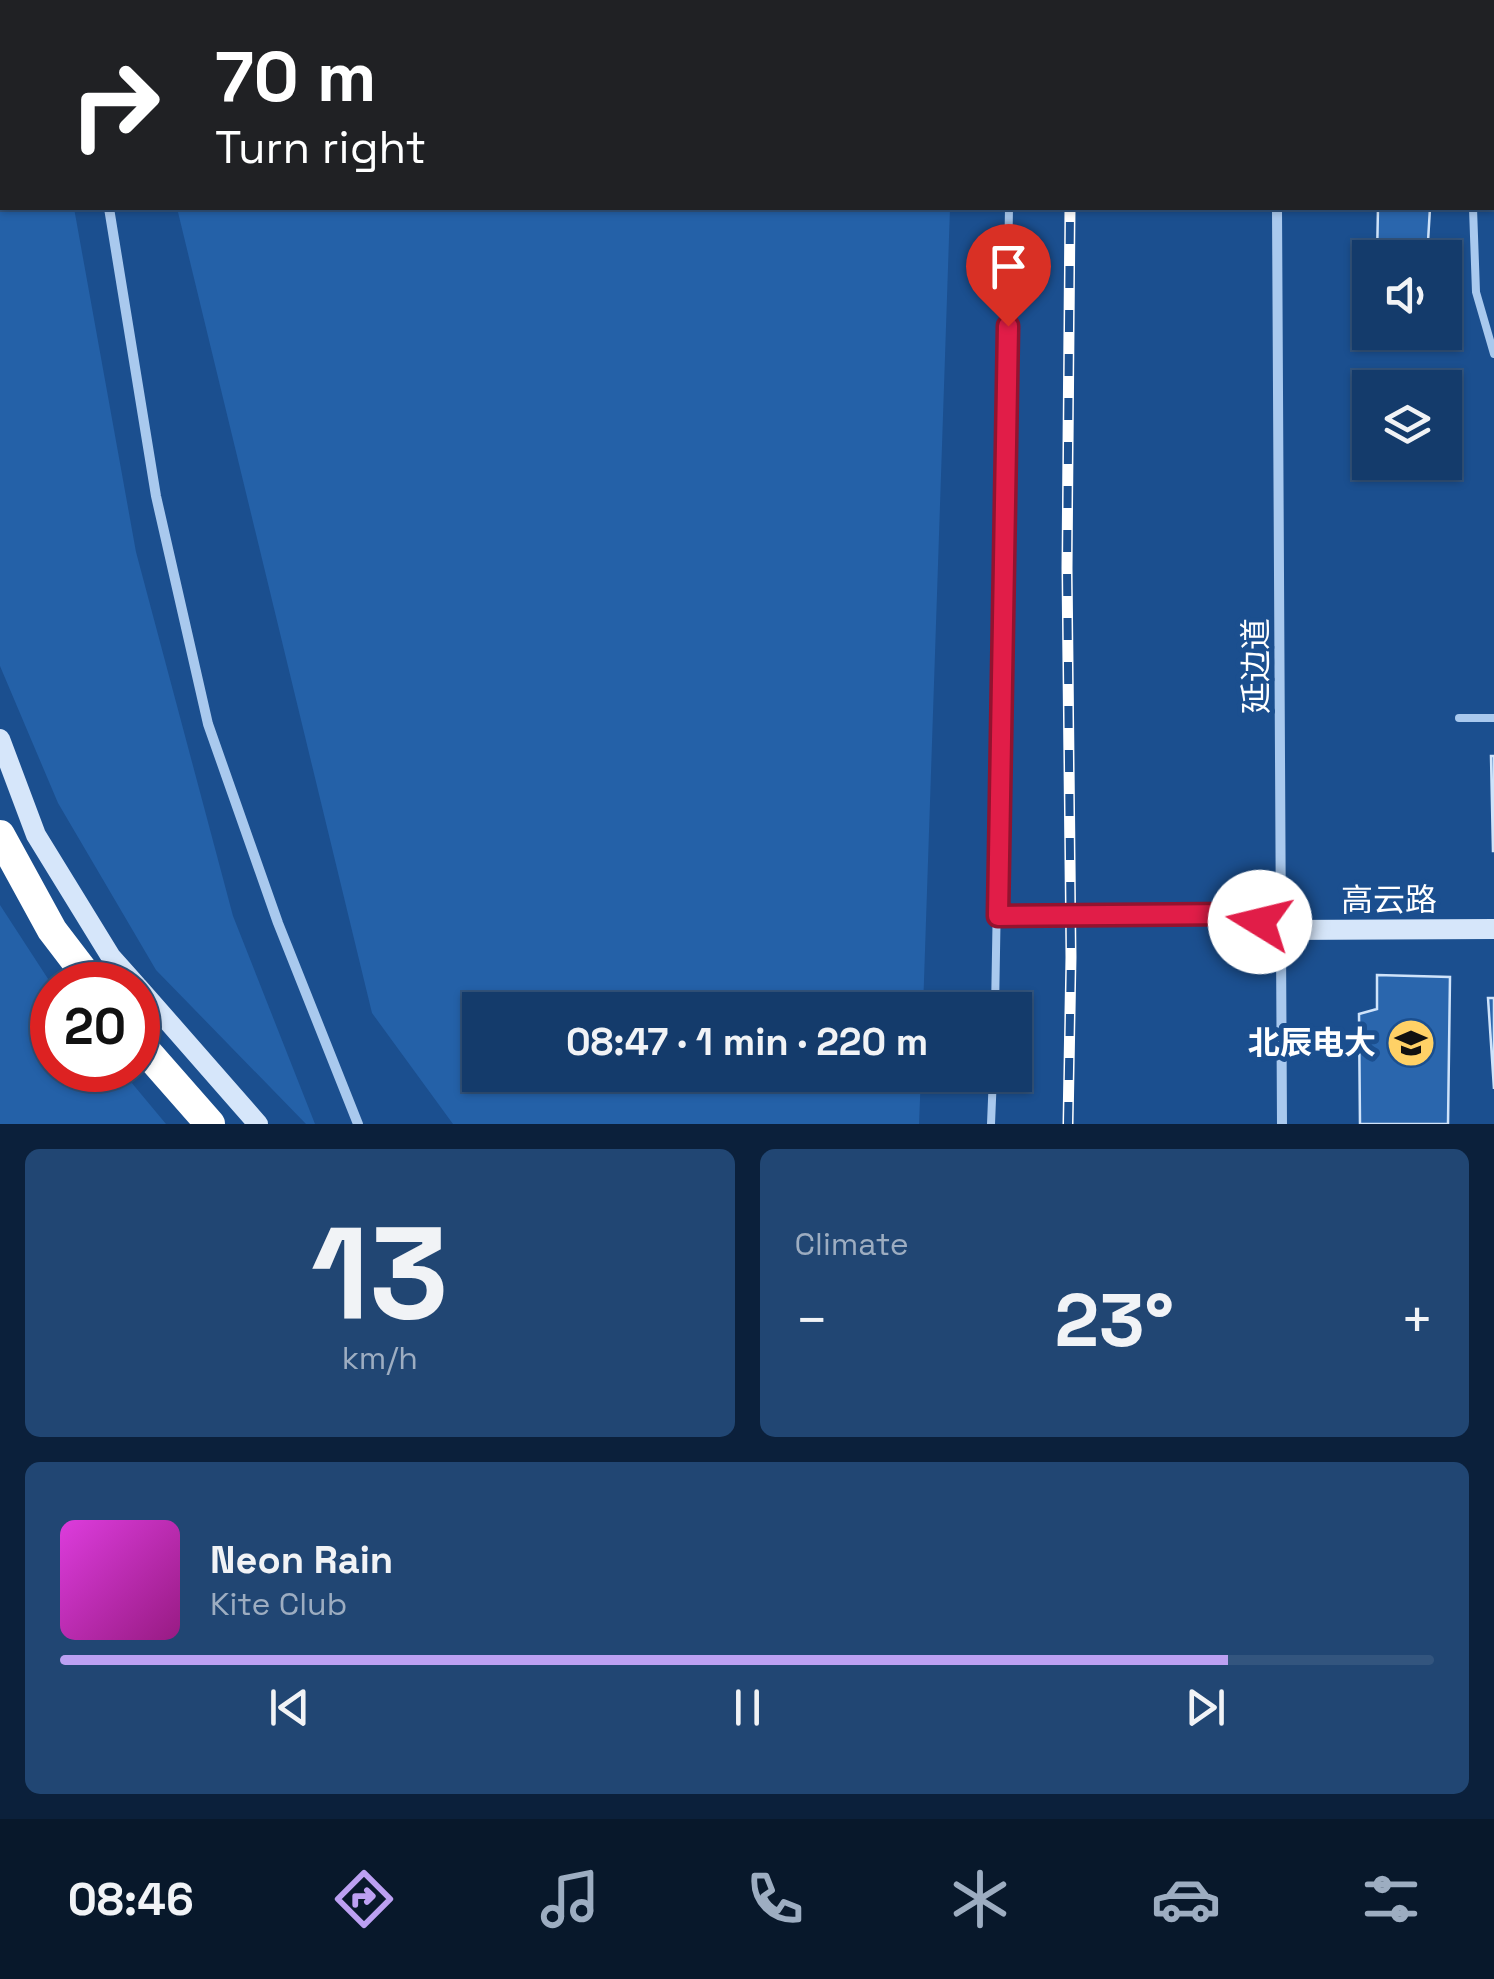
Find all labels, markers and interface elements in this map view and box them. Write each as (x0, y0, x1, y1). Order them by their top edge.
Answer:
text: 70 m (215, 32, 376, 121)
icon: right (50, 40, 180, 170)
text: Turn right (215, 119, 426, 176)
pin (966, 224, 1051, 327)
icon: arrive (981, 239, 1036, 294)
map controls (1352, 240, 1462, 480)
button: sound (1352, 240, 1462, 350)
button: layers (1352, 370, 1462, 480)
street label: 延边道 (1236, 618, 1276, 714)
position arrow (1208, 870, 1312, 974)
street label: 高云路 (1341, 880, 1437, 920)
speed limit sign: 20 (30, 962, 160, 1092)
school or university icon: 北辰电大 (1385, 1017, 1437, 1069)
text: 08:47 · 1 min · 220 m (566, 1018, 928, 1066)
place label: 北辰电大 (1248, 1023, 1376, 1063)
text: 13 (311, 1190, 449, 1356)
text: Climate (795, 1224, 909, 1264)
text: 23° (1054, 1272, 1174, 1368)
text: − (795, 1285, 829, 1355)
text: + (1400, 1285, 1434, 1355)
text: km/h (342, 1338, 418, 1378)
text: Neon Rain (210, 1536, 393, 1584)
text: Kite Club (210, 1584, 347, 1624)
icon: previous (262, 1680, 317, 1735)
icon: pause (720, 1680, 775, 1735)
icon: next (1178, 1680, 1233, 1735)
icon: directions (329, 1864, 399, 1934)
icon: music (535, 1864, 605, 1934)
icon: phone (740, 1864, 810, 1934)
icon: climate (945, 1864, 1015, 1934)
icon: car (1151, 1864, 1221, 1934)
icon: filters (1356, 1864, 1426, 1934)
text: 08:46 (68, 1871, 194, 1928)

